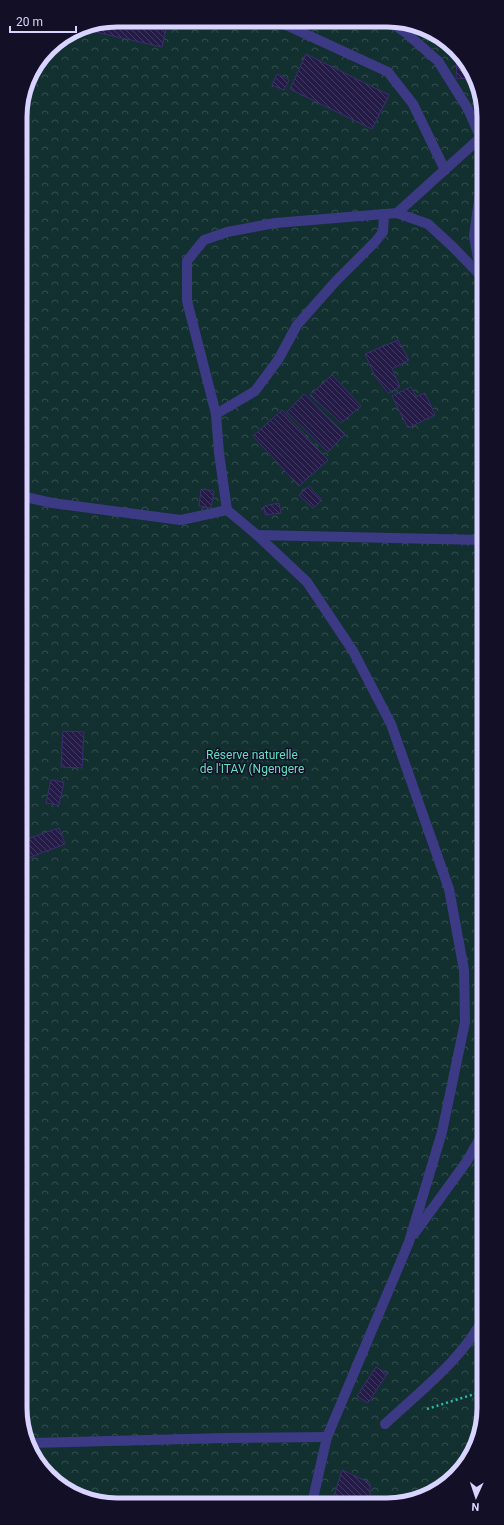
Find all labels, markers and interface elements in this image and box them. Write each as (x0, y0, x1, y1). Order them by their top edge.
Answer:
scale bar (10, 8, 76, 34)
text: 20 m (16, 15, 43, 29)
park label: Réserve naturelle de l'ITAV (Ngengere (200, 748, 304, 776)
north arrow (456, 1477, 496, 1517)
text: N (471, 1500, 480, 1513)

